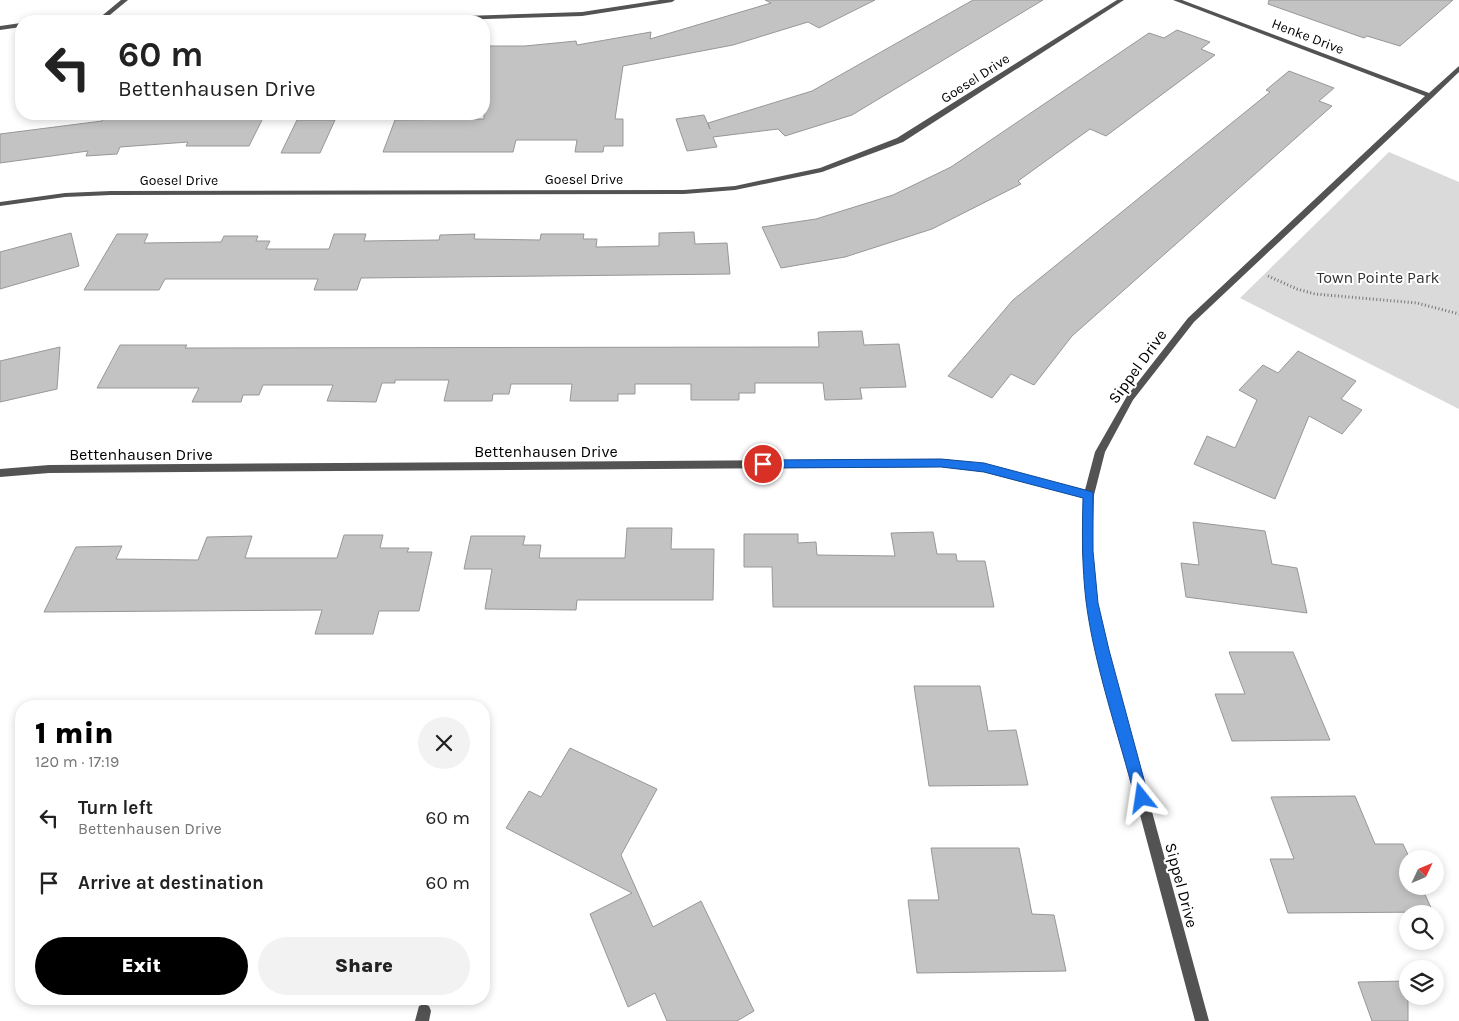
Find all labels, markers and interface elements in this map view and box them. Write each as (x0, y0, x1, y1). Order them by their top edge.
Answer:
street label: Henke Drive (1269, 15, 1346, 58)
text: 60 m (118, 34, 203, 75)
icon: left (35, 35, 100, 100)
street label: Goesel Drive (938, 50, 1013, 107)
text: Bettenhausen Drive (118, 76, 316, 102)
street label: Goesel Drive (545, 171, 623, 188)
street label: Goesel Drive (140, 172, 218, 189)
park label: Town Pointe Park (1316, 268, 1440, 287)
street label: Sippel Drive (1104, 326, 1171, 407)
street label: Bettenhausen Drive (474, 442, 618, 461)
pin (742, 443, 784, 485)
street label: Bettenhausen Drive (69, 445, 213, 464)
icon: arrive (749, 450, 777, 478)
text: 1 min (35, 715, 114, 751)
button: close (418, 717, 470, 769)
text: 120 m · 17:19 (35, 752, 119, 771)
position arrow (1115, 771, 1167, 823)
text: Turn left (78, 797, 153, 819)
icon: left (35, 804, 63, 832)
text: 60 m (426, 807, 470, 829)
text: Bettenhausen Drive (78, 819, 222, 838)
street label: Sippel Drive (1161, 841, 1202, 930)
north arrow (1399, 850, 1444, 895)
map controls (1399, 850, 1444, 1005)
icon: arrive (35, 869, 63, 897)
text: Arrive at destination (78, 872, 264, 894)
text: 60 m (426, 872, 470, 894)
button: search (1399, 905, 1444, 950)
button: Exit (35, 937, 248, 995)
button: Share (258, 937, 470, 995)
button: layers (1399, 960, 1444, 1005)

